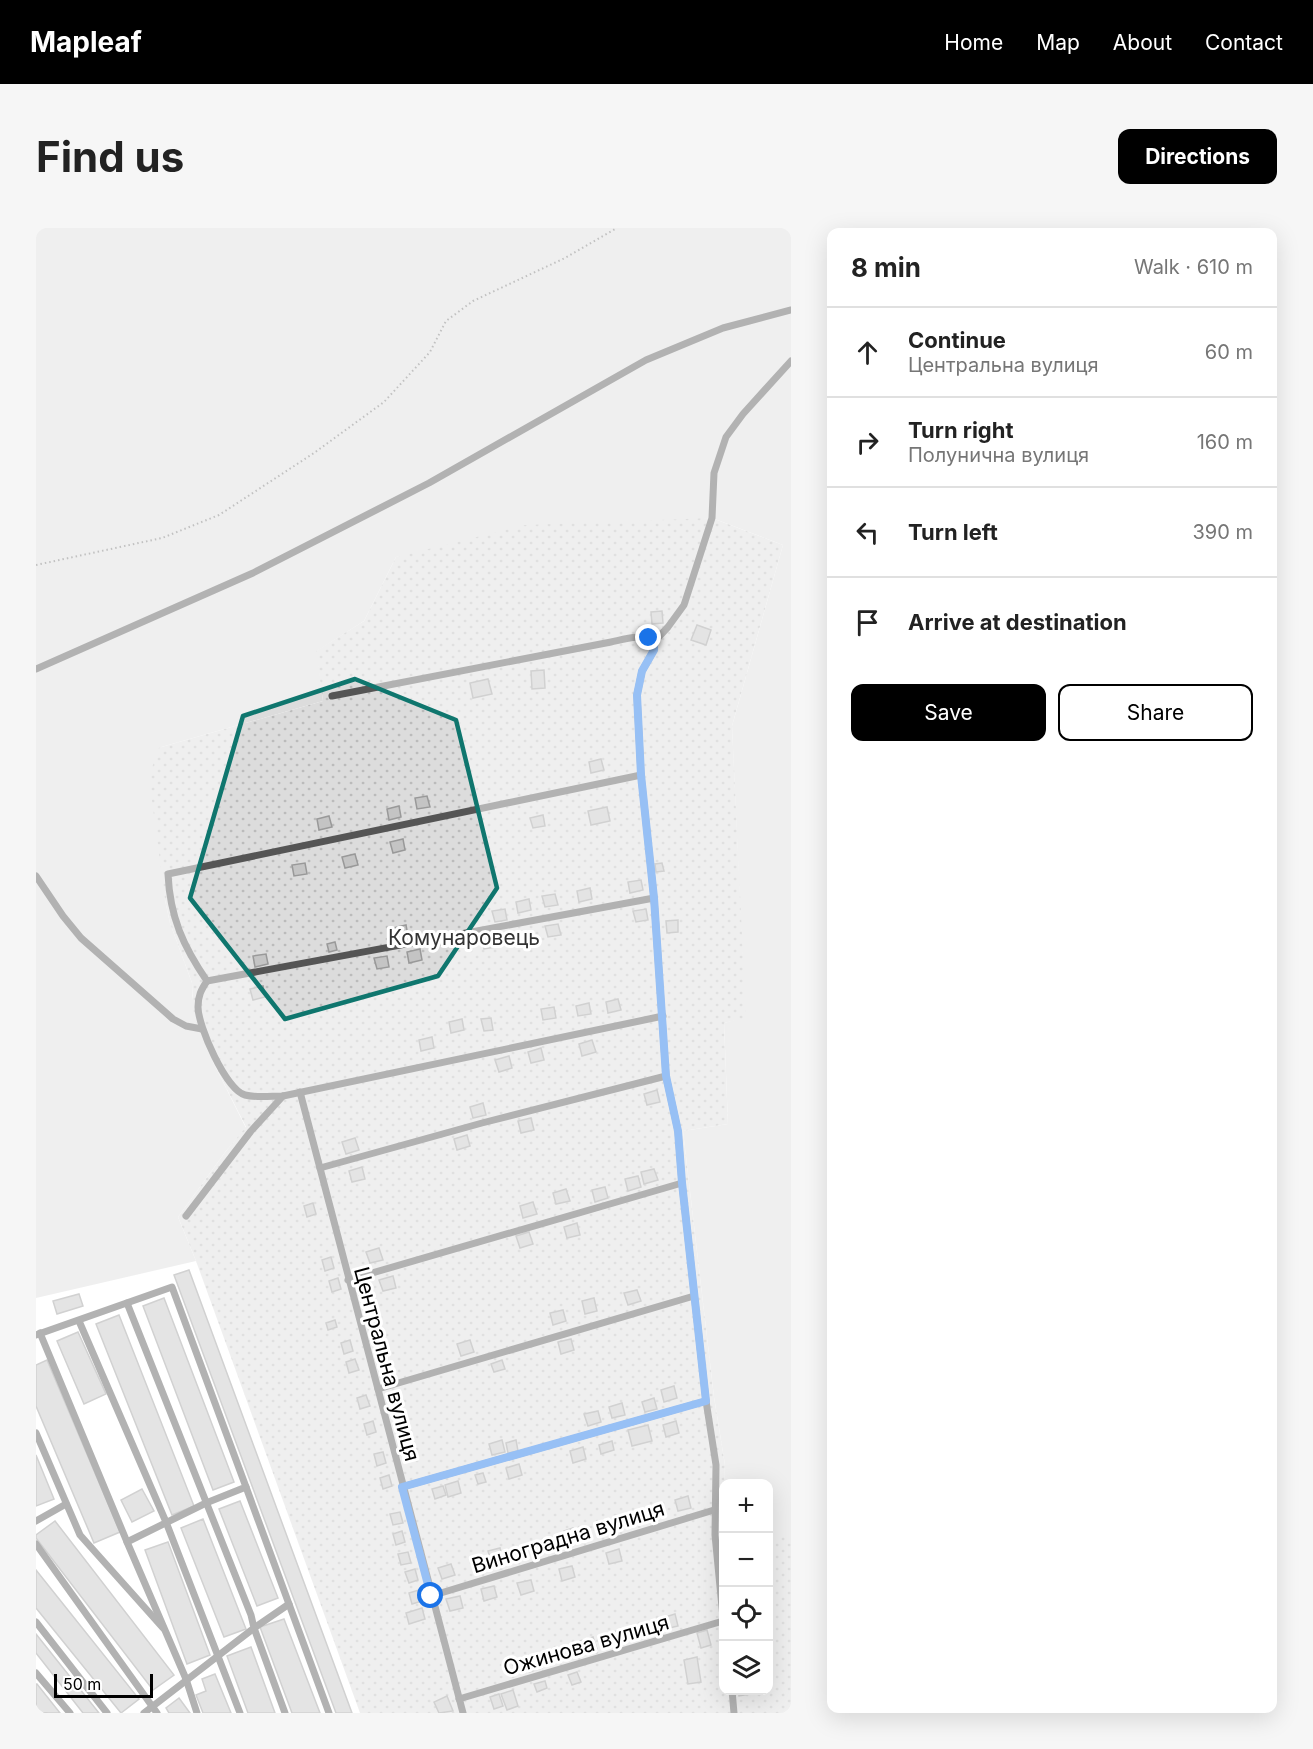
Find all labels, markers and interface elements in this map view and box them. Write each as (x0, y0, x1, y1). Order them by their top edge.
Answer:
text: Mapleaf (30, 25, 142, 59)
text: Home (944, 30, 1003, 55)
text: Map (1036, 30, 1080, 55)
text: About (1113, 30, 1172, 55)
text: Contact (1205, 30, 1283, 55)
button: Directions (1118, 129, 1277, 184)
text: Find us (36, 131, 184, 182)
text: 8 min (851, 252, 921, 283)
text: Walk · 610 m (1134, 255, 1253, 279)
text: Continue (908, 327, 1006, 353)
icon: ahead (851, 336, 884, 369)
text: 60 m (1205, 340, 1253, 364)
text: Центральна вулиця (908, 353, 1099, 377)
text: Turn right (908, 417, 1014, 443)
icon: right (851, 426, 884, 459)
text: 160 m (1197, 430, 1253, 454)
text: Полунична вулиця (908, 443, 1089, 467)
icon: left (851, 516, 884, 549)
text: Turn left (908, 519, 998, 545)
text: 390 m (1192, 520, 1253, 544)
icon: arrive (851, 606, 884, 639)
text: Arrive at destination (908, 609, 1127, 635)
route end (635, 624, 661, 650)
button: Save (851, 684, 1046, 741)
button: Share (1058, 684, 1253, 741)
park label: Комунаровець (388, 925, 540, 950)
street label: Центральна вулиця (349, 1264, 425, 1464)
map controls (719, 1479, 773, 1695)
button: + (719, 1479, 773, 1533)
street label: Виноградна вулиця (469, 1496, 667, 1578)
button: − (719, 1533, 773, 1587)
route start (417, 1582, 443, 1608)
button: locate (719, 1587, 773, 1641)
street label: Ожинова вулиця (500, 1609, 672, 1681)
button: layers (719, 1641, 773, 1695)
scale bar (54, 1671, 153, 1698)
text: 50 m (63, 1674, 101, 1694)

